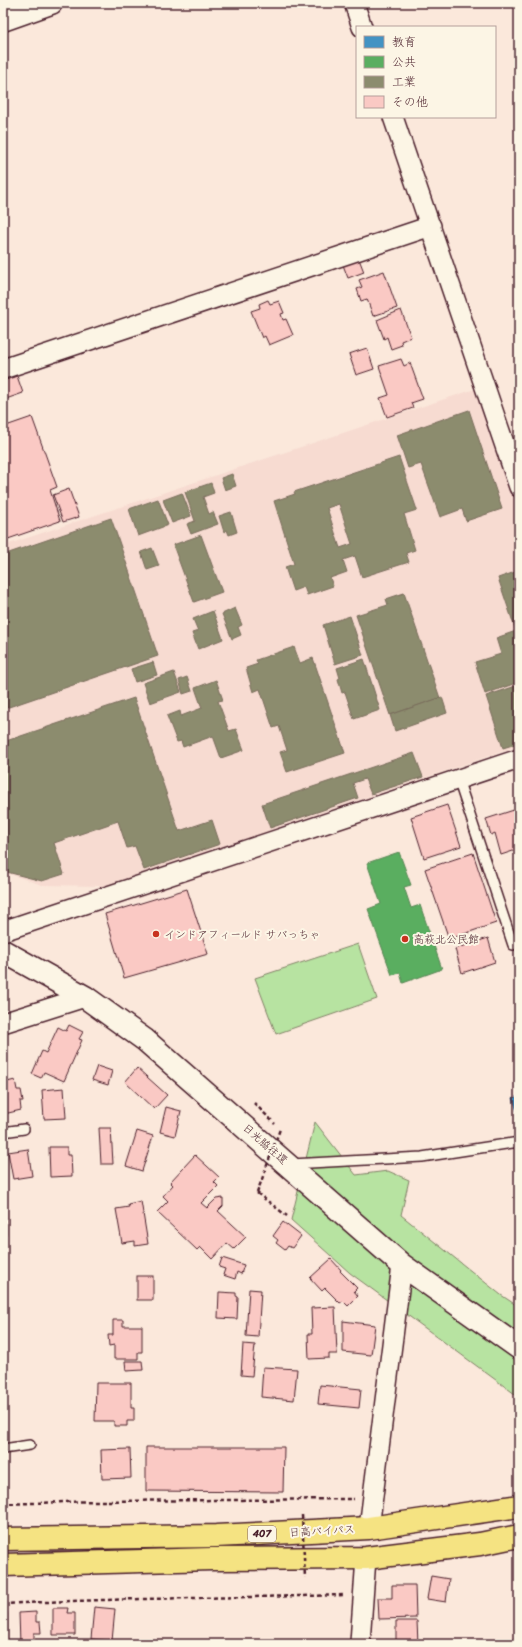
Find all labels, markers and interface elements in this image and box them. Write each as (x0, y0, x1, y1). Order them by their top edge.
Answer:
legend (356, 26, 496, 118)
text: 教育 (392, 31, 416, 53)
text: 公共 (392, 51, 416, 73)
text: 工業 (392, 71, 416, 93)
text: その他 (392, 91, 428, 113)
place label: インドアフィールド サバっちゃ (164, 925, 320, 944)
marker: インドアフィールド サバっちゃ (151, 929, 161, 939)
place label: 高萩北公民館 (413, 930, 479, 949)
marker: 高萩北公民館 (400, 934, 410, 944)
street label: 日光脇往還 (238, 1119, 292, 1169)
street label: 日高バイパス (289, 1520, 355, 1542)
road number: 407 (248, 1526, 276, 1542)

